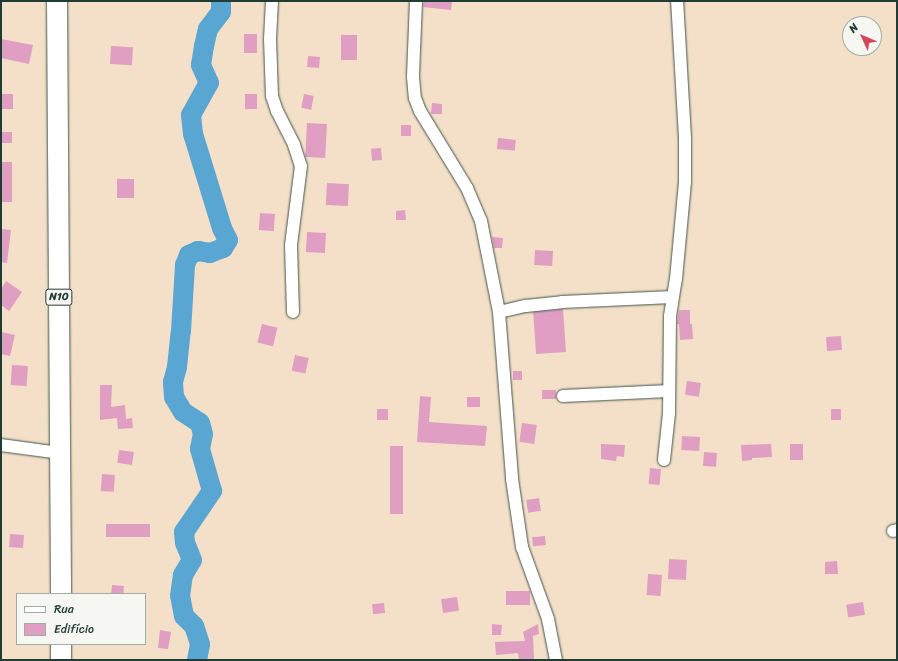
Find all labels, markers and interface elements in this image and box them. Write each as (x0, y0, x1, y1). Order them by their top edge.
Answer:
north arrow (842, 16, 882, 56)
text: N (844, 19, 863, 37)
road number: N10 (45, 288, 73, 306)
legend (16, 593, 146, 645)
text: Rua (54, 598, 74, 620)
text: Edifício (54, 618, 94, 640)

